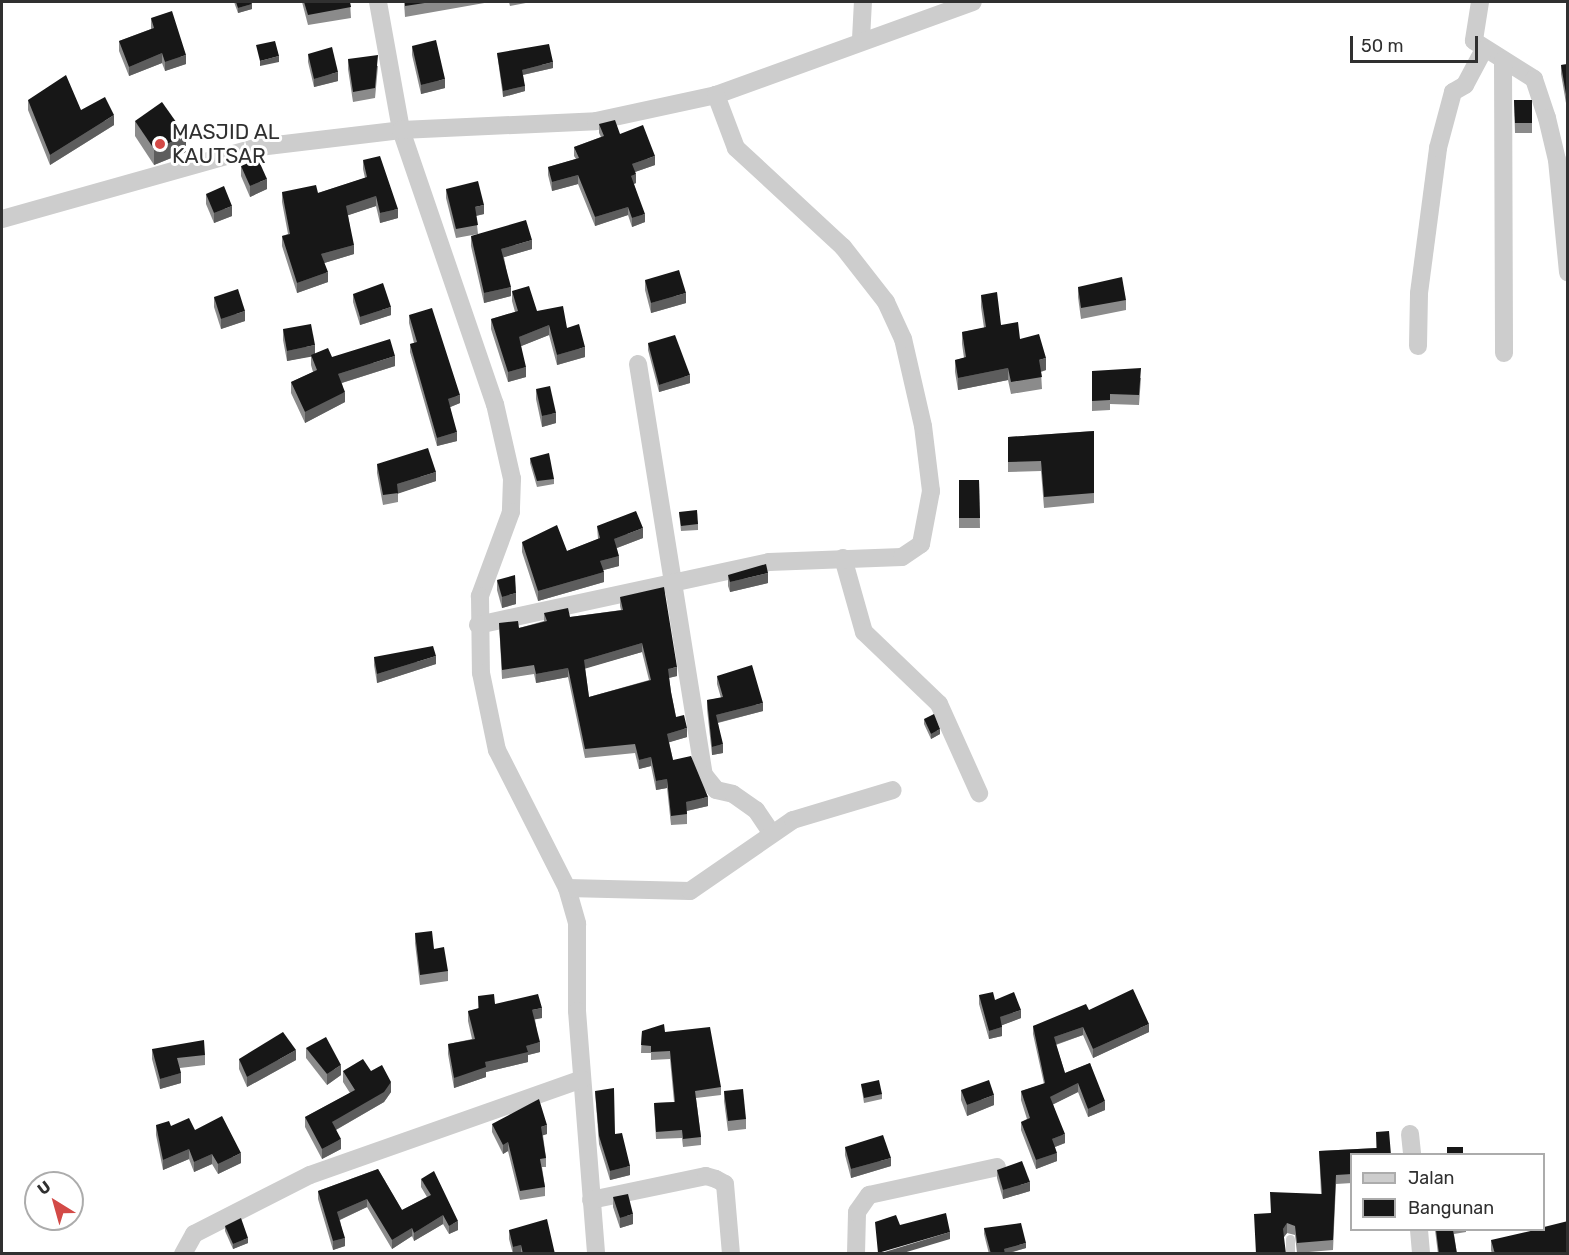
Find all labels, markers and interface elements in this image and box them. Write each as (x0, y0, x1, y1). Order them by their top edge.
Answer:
scale bar (1353, 24, 1480, 62)
text: 50 m (1361, 35, 1404, 57)
place label: MASJID AL KAUTSAR (172, 119, 280, 169)
marker: MASJID AL KAUTSAR (153, 137, 167, 151)
legend (1350, 1153, 1545, 1231)
text: Jalan (1408, 1167, 1455, 1189)
north arrow (24, 1171, 84, 1231)
text: U (34, 1177, 54, 1199)
text: Bangunan (1408, 1197, 1494, 1219)

